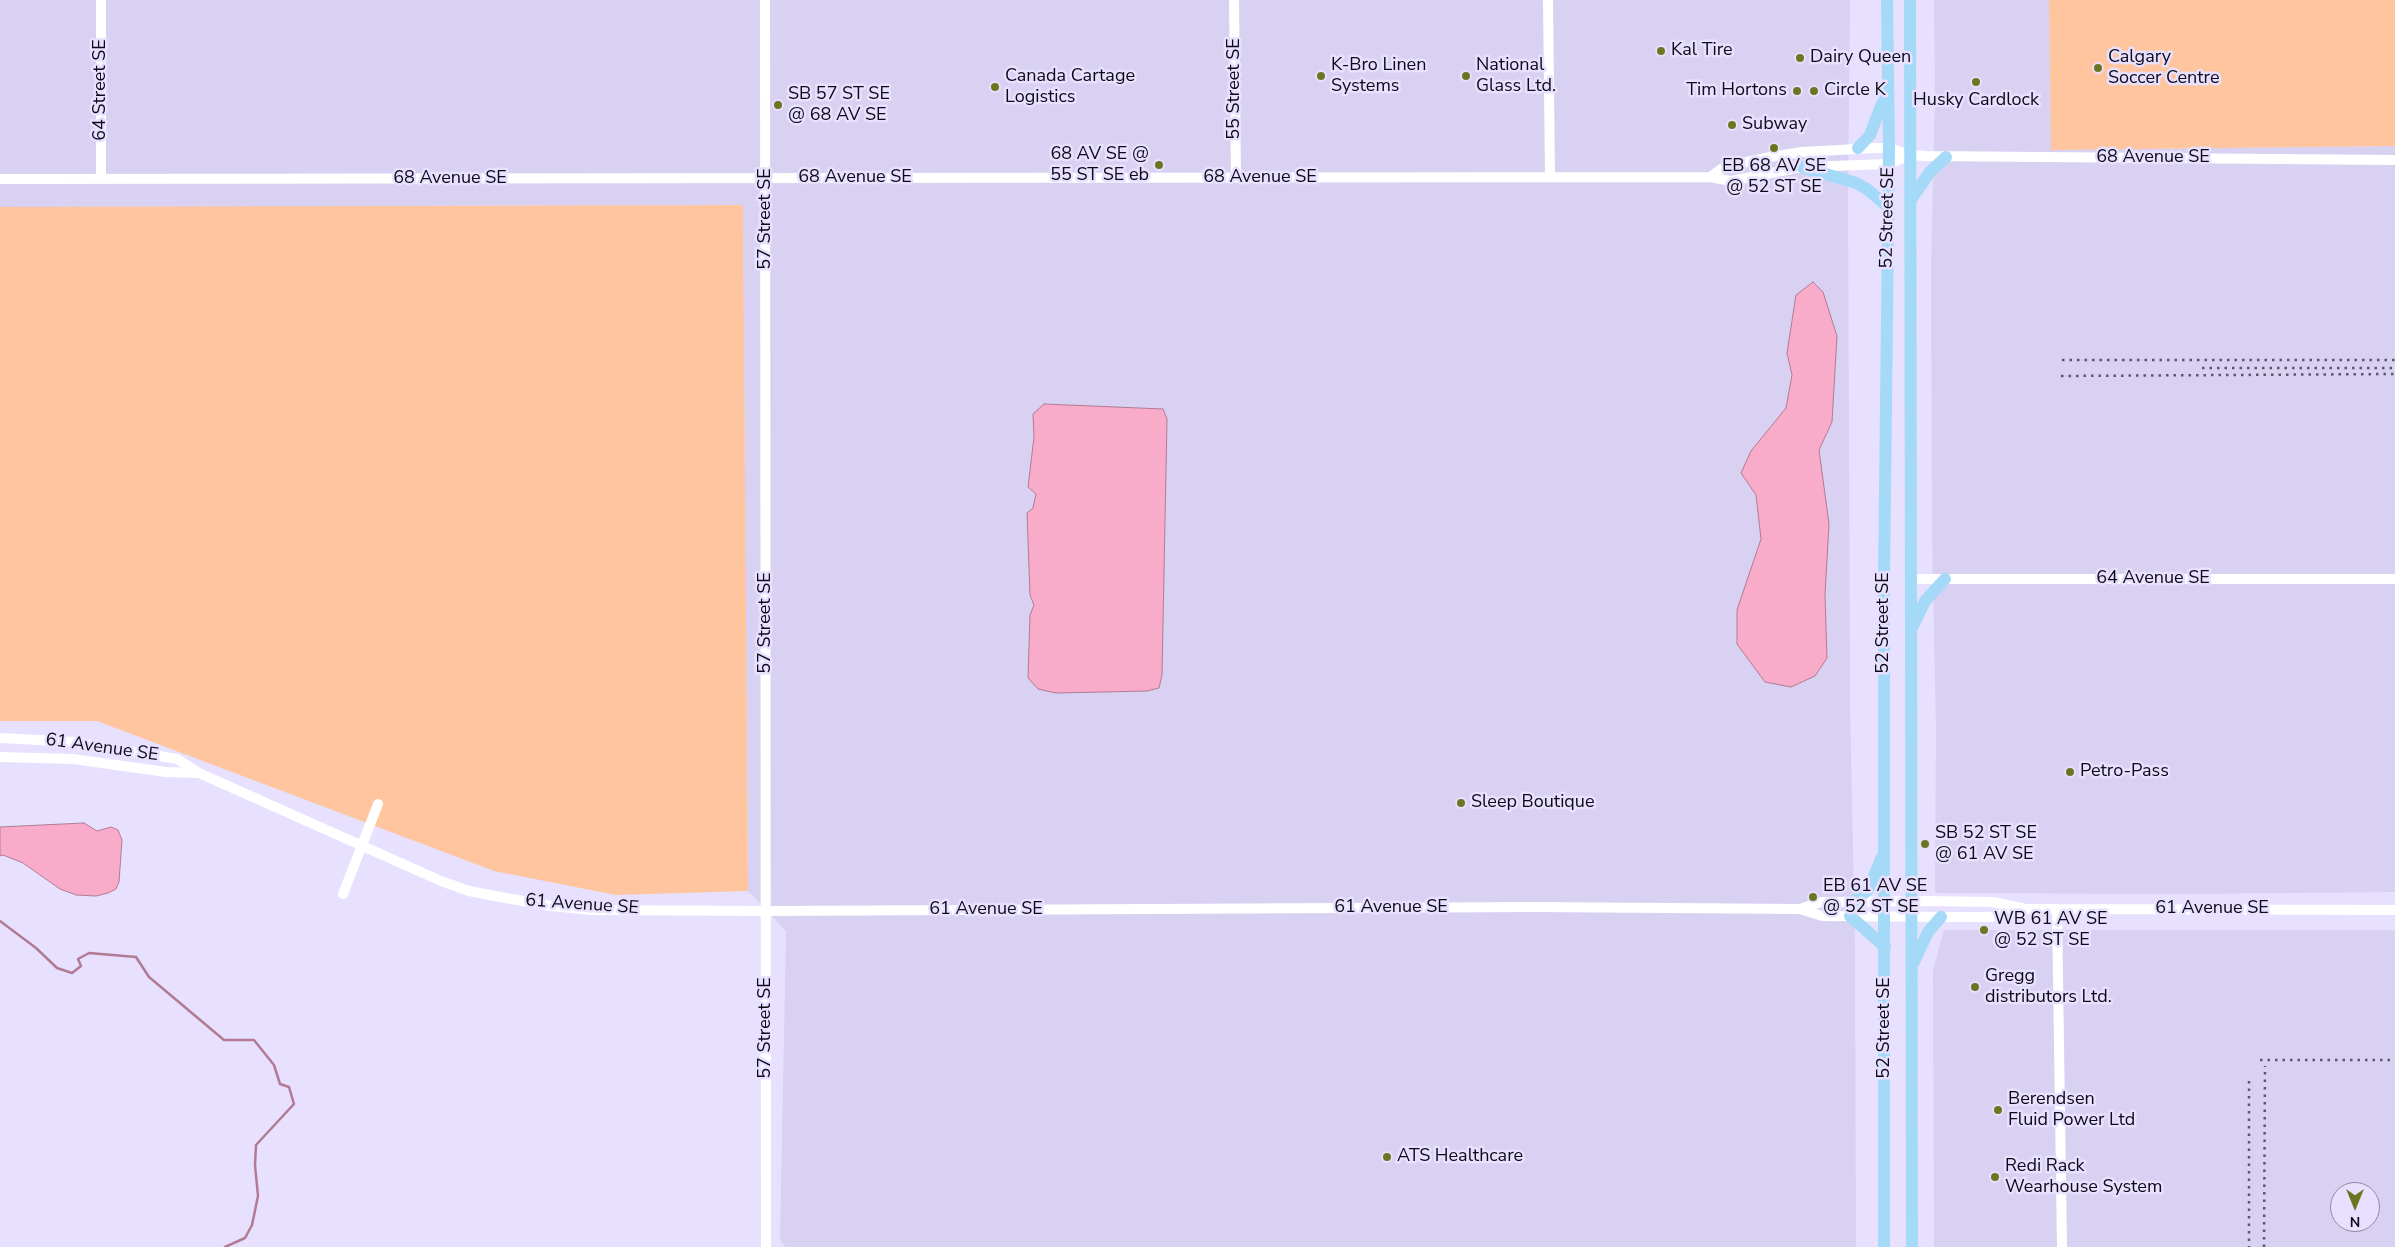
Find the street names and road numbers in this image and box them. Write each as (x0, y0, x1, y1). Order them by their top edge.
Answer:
street label: 55 Street SE (1224, 38, 1246, 140)
street label: 64 Street SE (90, 39, 112, 141)
street label: 68 Avenue SE (2096, 147, 2210, 169)
street label: 68 Avenue SE (798, 167, 912, 189)
street label: 68 Avenue SE (1203, 167, 1317, 189)
street label: 52 Street SE (1876, 167, 1900, 269)
street label: 68 Avenue SE (393, 168, 507, 190)
street label: 57 Street SE (755, 168, 777, 270)
street label: 64 Avenue SE (2096, 568, 2210, 590)
street label: 57 Street SE (755, 572, 777, 674)
street label: 52 Street SE (1873, 572, 1895, 674)
street label: 61 Avenue SE (44, 729, 160, 767)
street label: 61 Avenue SE (525, 890, 639, 920)
street label: 61 Avenue SE (1334, 897, 1448, 919)
street label: 61 Avenue SE (2155, 898, 2269, 920)
street label: 61 Avenue SE (929, 899, 1043, 921)
street label: 57 Street SE (755, 977, 777, 1079)
street label: 52 Street SE (1874, 977, 1896, 1079)

